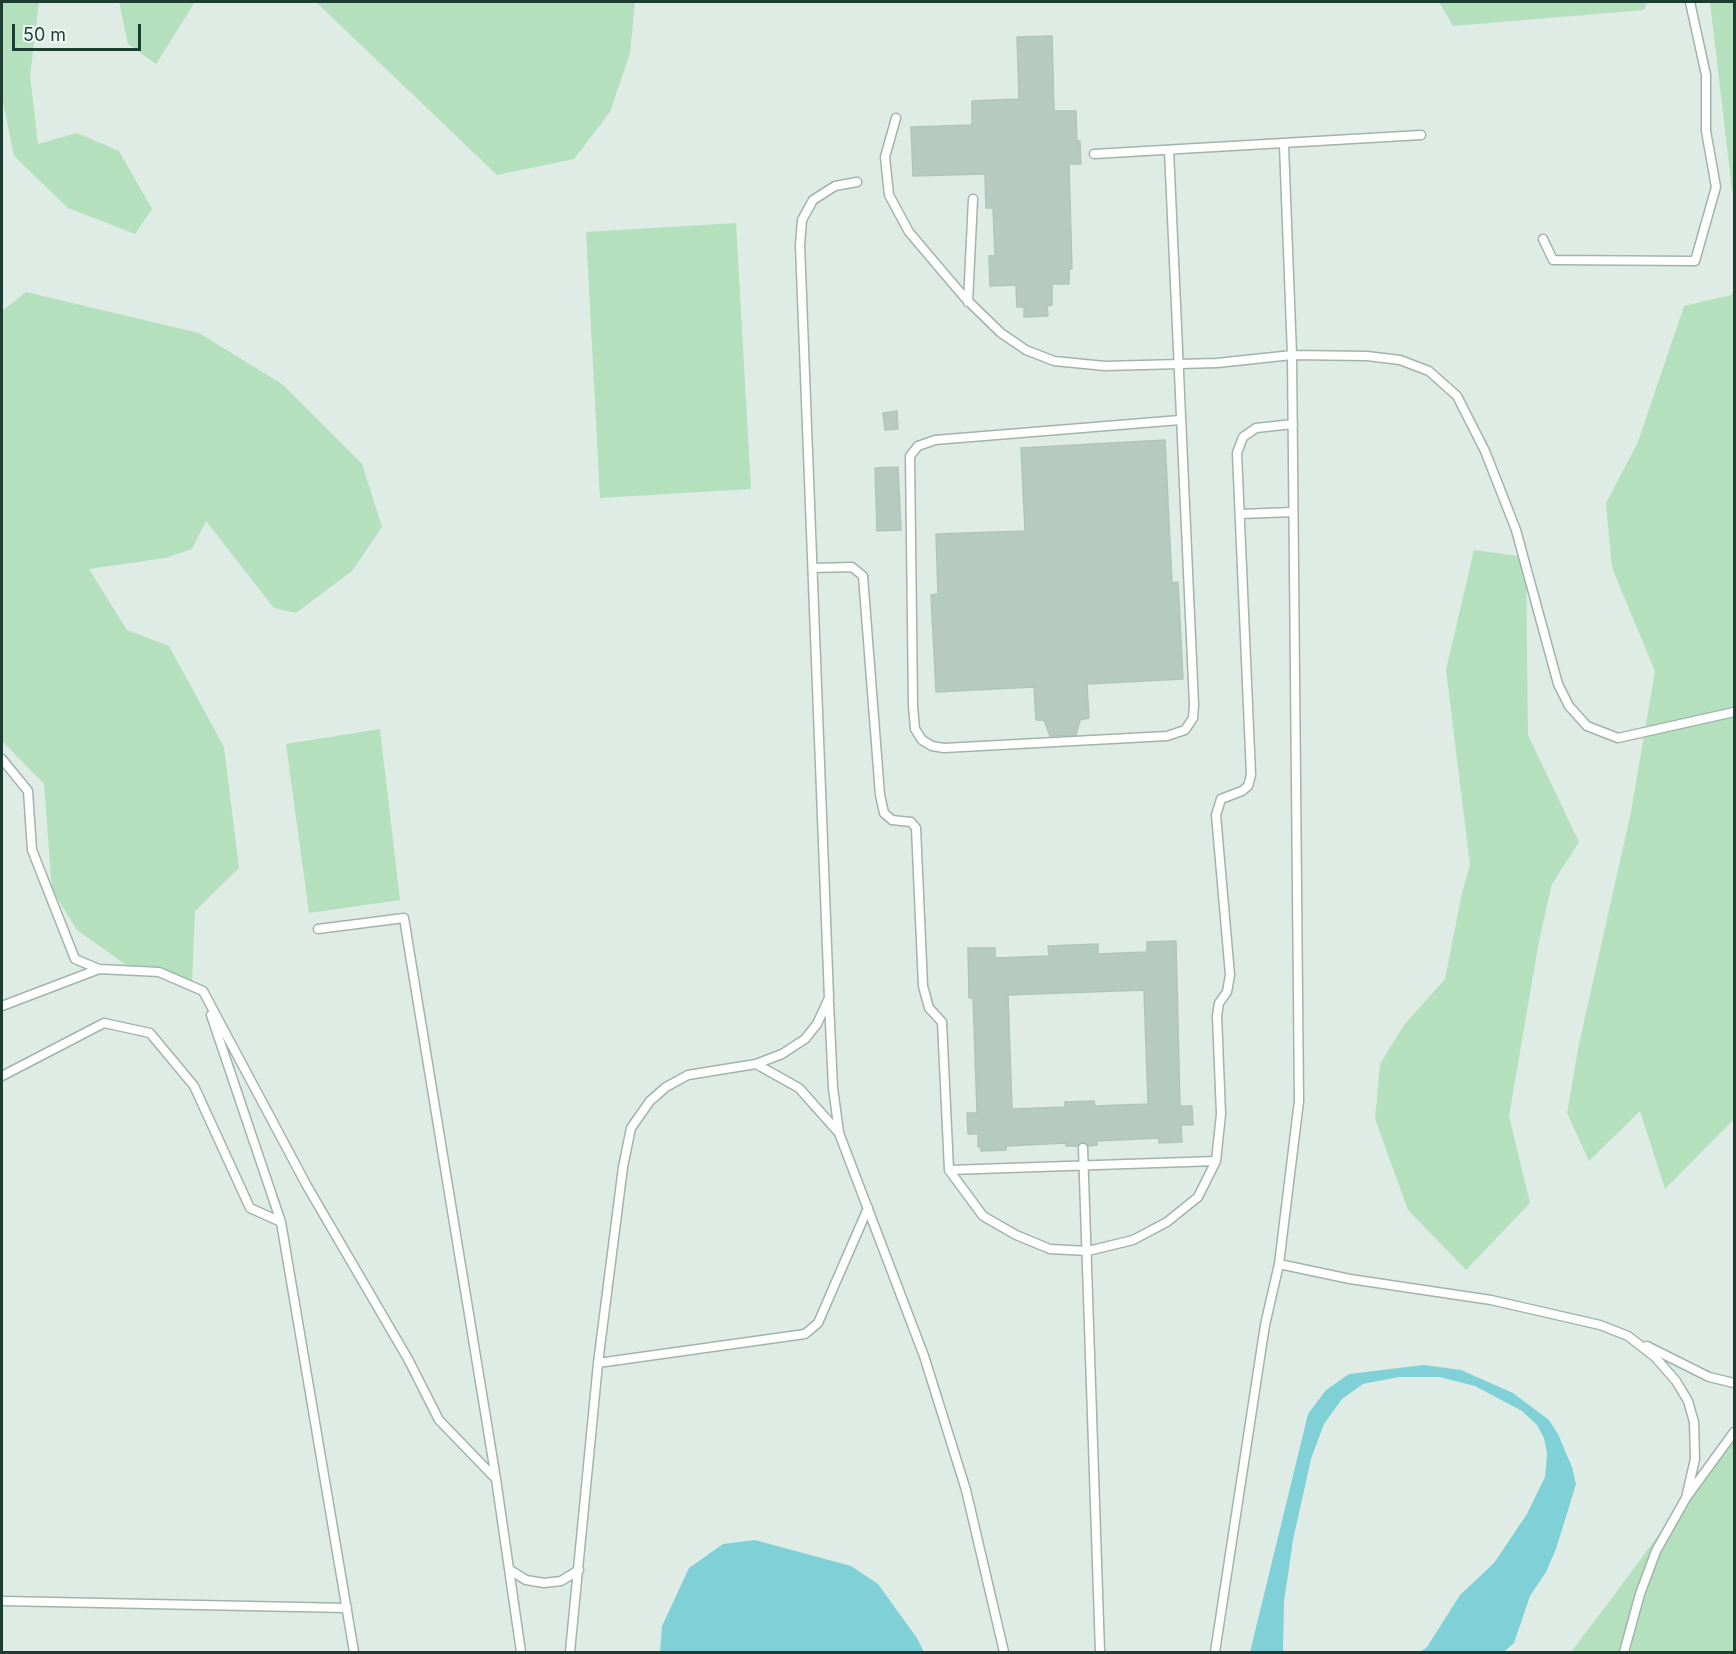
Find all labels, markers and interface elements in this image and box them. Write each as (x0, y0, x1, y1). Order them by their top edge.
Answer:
scale bar (15, 12, 144, 50)
text: 50 m (23, 24, 66, 45)

